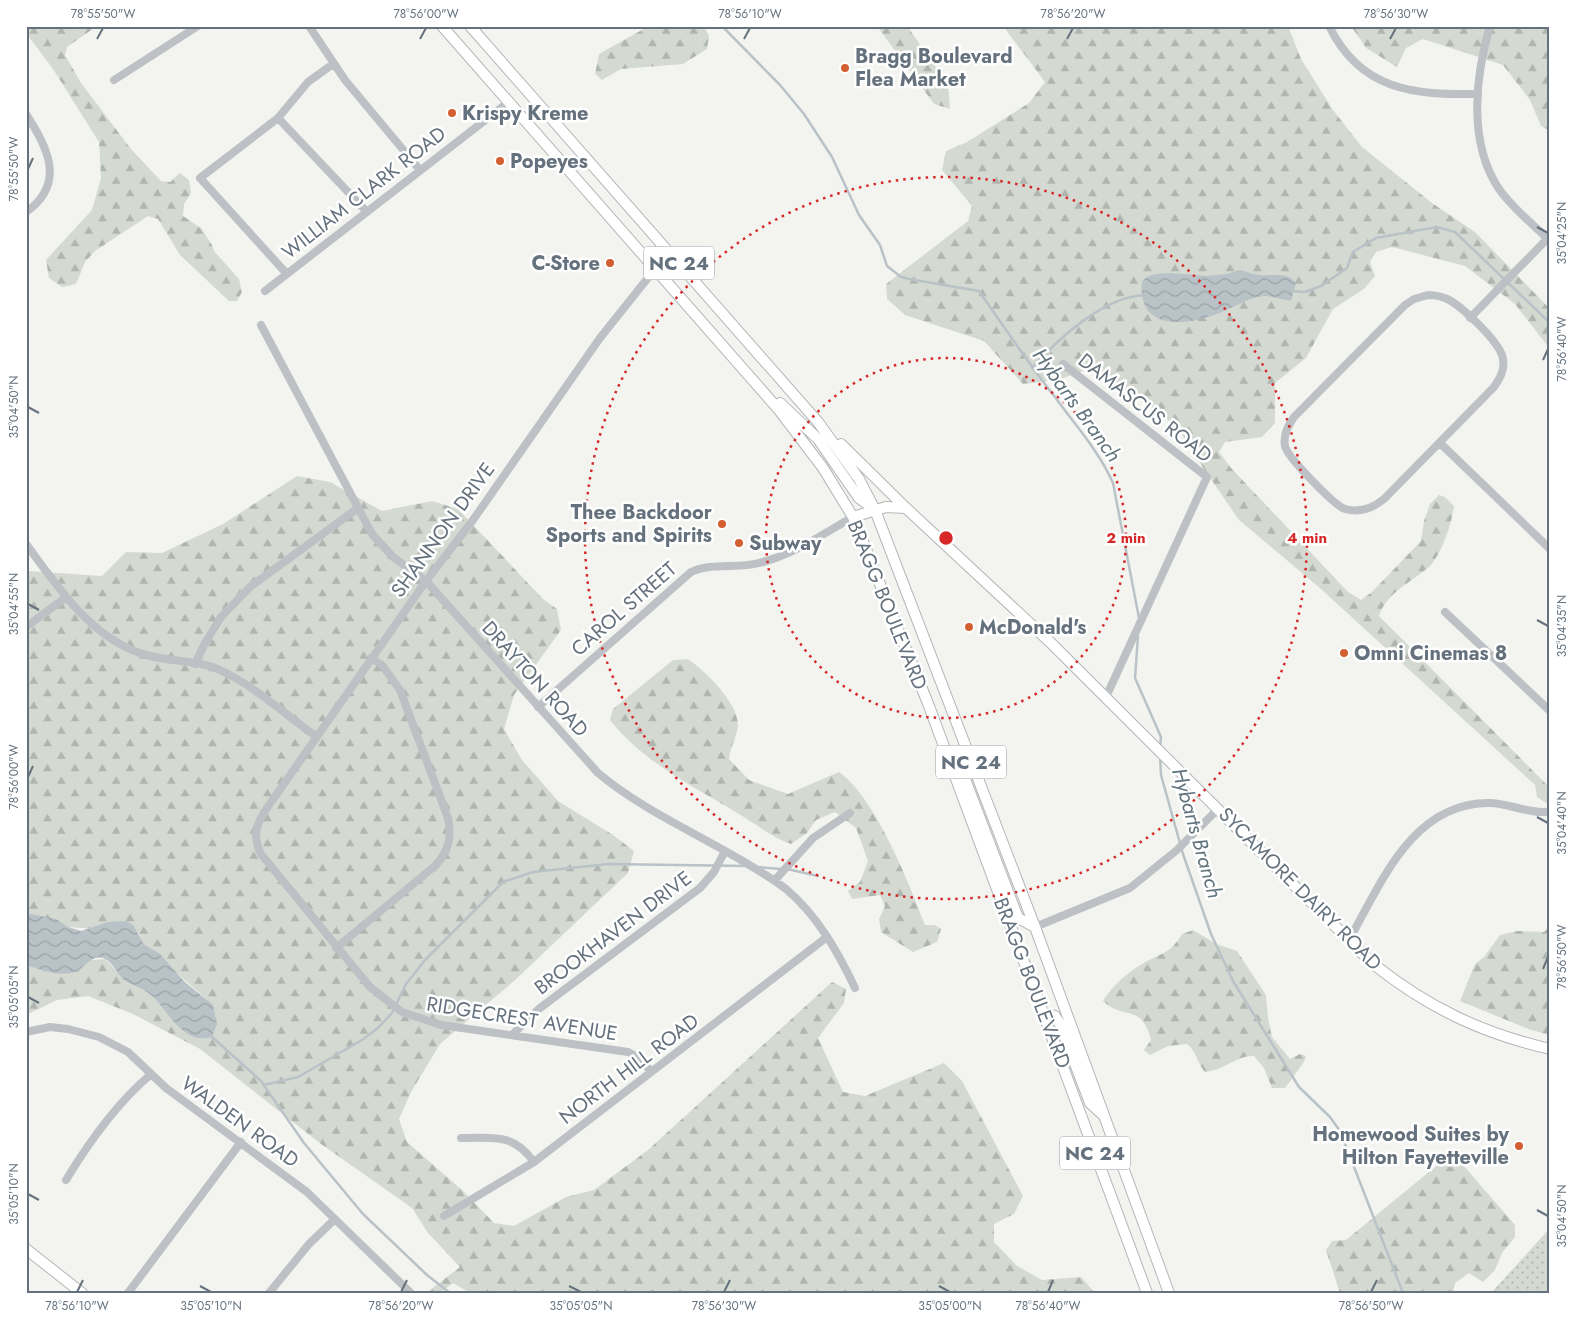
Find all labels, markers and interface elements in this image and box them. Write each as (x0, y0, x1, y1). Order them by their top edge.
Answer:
text: 78°55'50"W (71, 5, 135, 23)
text: 78°56'00"W (393, 5, 459, 23)
text: 78°56'10"W (718, 5, 782, 23)
text: 78°56'20"W (1041, 5, 1106, 23)
text: 78°56'30"W (1364, 5, 1428, 23)
place label: Bragg Boulevard Flea Market (855, 42, 1013, 94)
marker: Bragg Boulevard Flea Market (839, 62, 851, 74)
place label: Krispy Kreme (462, 99, 589, 128)
marker: Krispy Kreme (446, 107, 458, 119)
street label: WILLIAM CLARK ROAD (276, 120, 452, 266)
text: 78°55'50"W (5, 137, 23, 201)
place label: Popeyes (510, 147, 588, 176)
marker: Popeyes (494, 155, 506, 167)
text: 35°04'25"N (1553, 202, 1571, 264)
road number: NC 24 (644, 247, 714, 280)
place label: C-Store (532, 249, 600, 278)
marker: C-Store (604, 257, 616, 269)
text: 78°56'40"W (1553, 316, 1571, 381)
water label: Hybarts Branch (1025, 342, 1129, 468)
street label: DAMASCUS ROAD (1072, 346, 1218, 470)
text: 35°04'50"N (5, 375, 23, 439)
street label: SHANNON DRIVE (384, 456, 502, 604)
place label: Thee Backdoor Sports and Spirits (545, 498, 713, 550)
street label: BRAGG BOULEVARD (840, 516, 934, 694)
marker: Thee Backdoor Sports and Spirits (716, 518, 728, 530)
text: 2 min (1106, 527, 1146, 549)
text: 4 min (1287, 527, 1327, 549)
place label: Subway (749, 529, 822, 558)
centre of rings (937, 529, 955, 547)
marker: Subway (733, 537, 745, 549)
street label: CAROL STREET (565, 555, 684, 663)
text: 35°04'55"N (5, 573, 23, 635)
text: 35°04'35"N (1553, 595, 1571, 657)
place label: McDonald's (979, 613, 1086, 642)
street label: DRAYTON ROAD (475, 615, 595, 743)
marker: McDonald's (963, 621, 975, 633)
place label: Omni Cinemas 8 (1354, 639, 1507, 668)
marker: Omni Cinemas 8 (1338, 647, 1350, 659)
text: 78°56'00"W (5, 744, 23, 810)
road number: NC 24 (936, 746, 1006, 779)
water label: Hybarts Branch (1164, 764, 1230, 902)
text: 35°04'40"N (1553, 791, 1571, 855)
street label: SYCAMORE DAIRY ROAD (1212, 801, 1388, 977)
street label: BROOKHAVEN DRIVE (528, 864, 698, 1002)
street label: BRAGG BOULEVARD (986, 893, 1078, 1073)
text: 78°56'50"W (1553, 925, 1571, 989)
text: 35°05'05"N (5, 966, 23, 1028)
street label: RIDGECREST AVENUE (425, 990, 619, 1048)
street label: NORTH HILL ROAD (553, 1007, 705, 1131)
street label: WALDEN ROAD (175, 1069, 305, 1175)
place label: Homewood Suites by Hilton Fayetteville (1312, 1120, 1510, 1172)
road number: NC 24 (1060, 1136, 1130, 1170)
marker: Homewood Suites by Hilton Fayetteville (1513, 1140, 1525, 1152)
text: 35°05'10"N (5, 1163, 23, 1225)
text: 35°04'50"N (1553, 1184, 1571, 1248)
text: 78°56'10"W (45, 1297, 109, 1315)
text: 35°05'10"N (180, 1297, 242, 1315)
text: 78°56'20"W (369, 1297, 434, 1315)
text: 35°05'05"N (550, 1297, 612, 1315)
text: 78°56'30"W (692, 1297, 756, 1315)
text: 35°05'00"N (918, 1297, 982, 1315)
text: 78°56'40"W (1016, 1297, 1081, 1315)
text: 78°56'50"W (1339, 1297, 1403, 1315)

